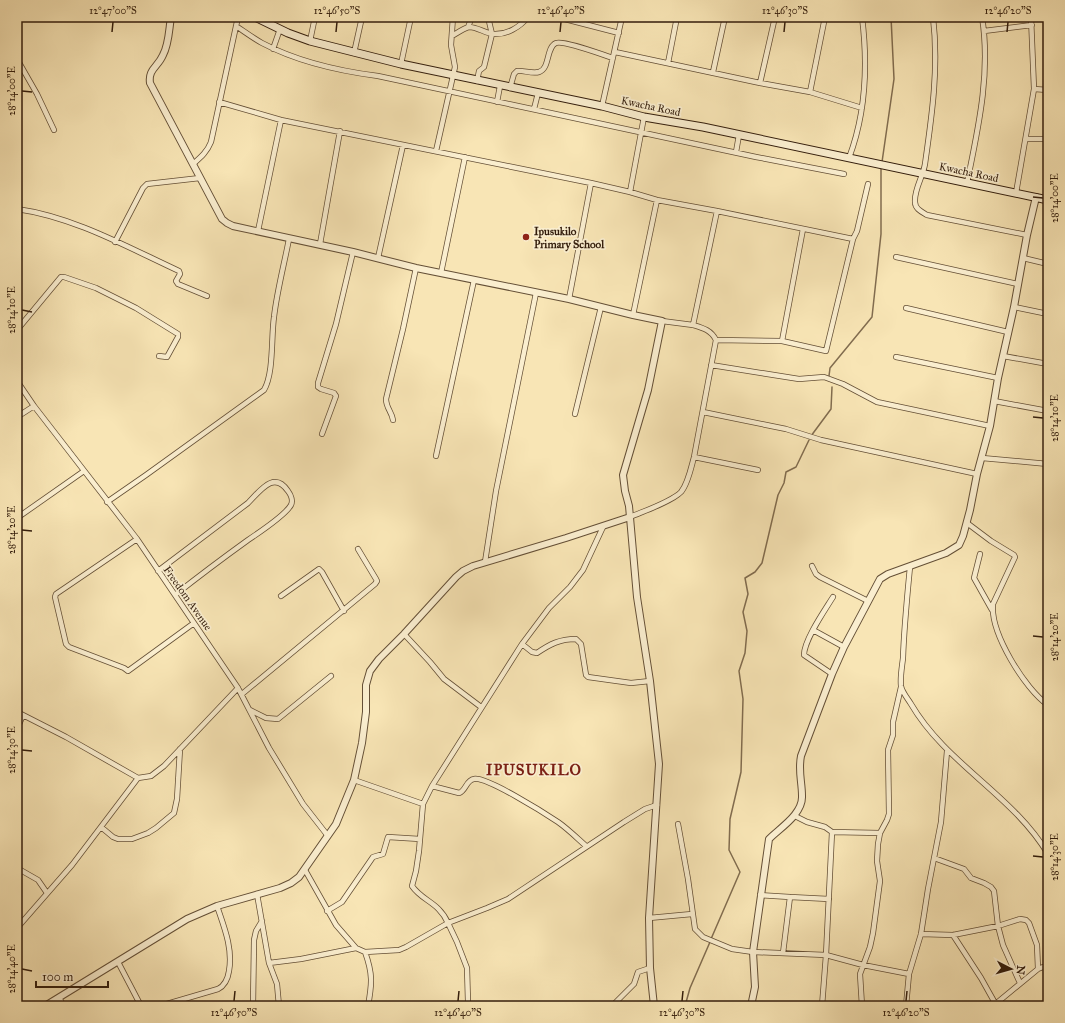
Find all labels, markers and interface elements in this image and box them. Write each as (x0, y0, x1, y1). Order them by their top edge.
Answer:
text: 12°47'00"S (89, 5, 137, 17)
text: 12°46'50"S (314, 5, 361, 17)
text: 12°46'40"S (537, 5, 585, 17)
text: 12°46'30"S (762, 5, 808, 17)
text: 12°46'20"S (985, 5, 1032, 17)
text: 28°14'00"E (6, 66, 18, 116)
street label: Kwacha Road (620, 94, 682, 119)
street label: Kwacha Road (938, 160, 1000, 185)
text: 28°14'00"E (1049, 173, 1061, 223)
place label: Ipusukilo Primary School (534, 225, 605, 252)
marker: Ipusukilo Primary School (521, 232, 531, 242)
text: 28°14'10"E (6, 286, 18, 334)
text: 28°14'10"E (1049, 394, 1061, 442)
text: 28°14'20"E (6, 506, 18, 554)
street label: Freedom Avenue (160, 563, 215, 633)
text: 28°14'20"E (1049, 613, 1061, 661)
text: 28°14'30"E (6, 726, 18, 774)
district label: IPUSUKILO (486, 761, 582, 779)
text: 28°14'30"E (1049, 833, 1061, 881)
text: 28°14'40"E (6, 944, 18, 994)
north arrow (991, 949, 1031, 989)
scale bar (36, 963, 108, 989)
text: N (1013, 965, 1027, 976)
text: 100 m (42, 970, 73, 984)
text: 12°46'50"S (211, 1007, 258, 1019)
text: 12°46'40"S (434, 1007, 482, 1019)
text: 12°46'30"S (659, 1007, 705, 1019)
text: 12°46'20"S (883, 1007, 930, 1019)

